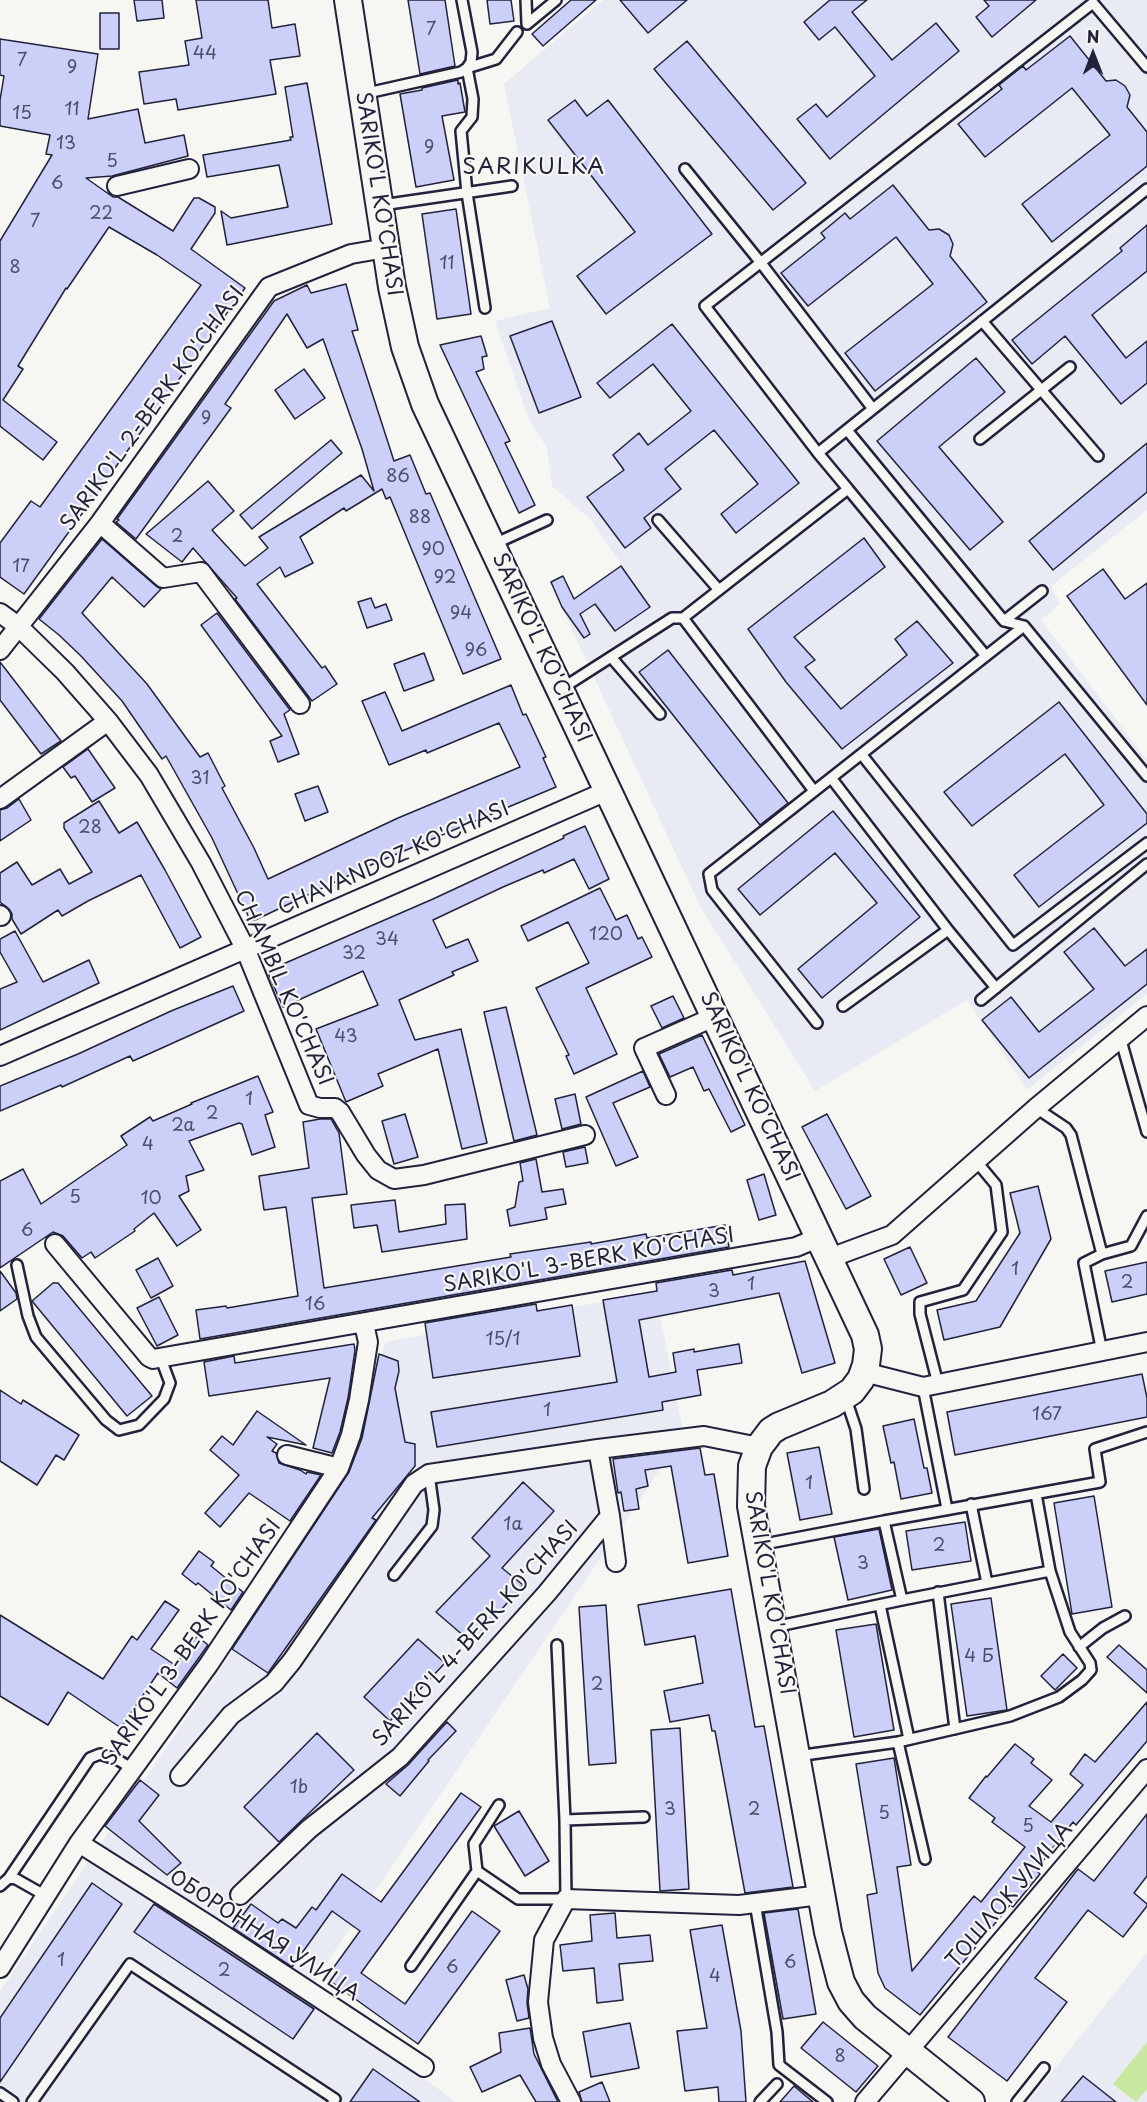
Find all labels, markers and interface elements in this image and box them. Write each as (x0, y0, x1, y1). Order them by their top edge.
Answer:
house number: 7 (426, 19, 436, 41)
north arrow (1063, 24, 1123, 84)
text: N (1087, 24, 1099, 48)
house number: 44 (193, 43, 217, 65)
house number: 7 (17, 50, 27, 72)
house number: 9 (67, 57, 77, 79)
street label: SARIKO'L KO'CHASI (349, 90, 407, 298)
house number: 11 (64, 99, 80, 121)
house number: 15 (12, 103, 32, 125)
house number: 13 (56, 133, 76, 155)
house number: 9 (424, 137, 434, 159)
house number: 5 (106, 151, 118, 173)
district label: SARIKULKA (464, 155, 604, 181)
house number: 6 (51, 173, 63, 195)
house number: 22 (89, 203, 113, 225)
house number: 7 (30, 211, 40, 233)
house number: 11 (439, 253, 455, 275)
house number: 8 (9, 257, 21, 279)
street label: SARIKO'L 2-BERK KO'CHASI (56, 282, 250, 536)
house number: 9 (201, 408, 211, 430)
house number: 86 (386, 466, 410, 488)
house number: 88 (409, 507, 431, 529)
house number: 2 (171, 526, 183, 548)
house number: 90 (421, 539, 445, 561)
street label: SARIKO'L KO'CHASI (486, 549, 596, 747)
house number: 17 (12, 556, 30, 578)
house number: 92 (434, 567, 456, 589)
house number: 94 (450, 603, 472, 625)
house number: 96 (465, 640, 487, 662)
house number: 31 (191, 768, 209, 790)
street label: CHAVANDOZ KO'CHASI (274, 796, 514, 922)
house number: 28 (78, 817, 102, 839)
street label: CHAMBIL KO'CHASI (228, 886, 338, 1090)
house number: 120 (589, 924, 623, 946)
house number: 34 (375, 929, 399, 951)
house number: 32 (342, 943, 366, 965)
street label: SARIKO'L KO'CHASI (694, 988, 804, 1186)
house number: 43 (334, 1026, 358, 1048)
house number: 1 (245, 1089, 253, 1111)
house number: 2 (206, 1103, 218, 1125)
house number: 2a (171, 1115, 195, 1137)
house number: 4 (142, 1134, 154, 1156)
house number: 5 (69, 1187, 81, 1209)
house number: 10 (140, 1188, 162, 1210)
house number: 6 (21, 1220, 33, 1242)
street label: SARIKO'L 3-BERK KO'CHASI (441, 1223, 737, 1299)
house number: 1 (1011, 1259, 1019, 1281)
house number: 2 (1121, 1272, 1133, 1294)
house number: 1 (747, 1274, 755, 1296)
house number: 3 (708, 1281, 720, 1303)
house number: 16 (305, 1294, 325, 1316)
house number: 15/1 (485, 1329, 521, 1351)
house number: 1 (543, 1400, 551, 1422)
house number: 167 (1032, 1404, 1062, 1426)
house number: 1 (805, 1473, 813, 1495)
street label: SARIKO'L KO'CHASI (739, 1489, 799, 1697)
house number: 1a (503, 1514, 523, 1536)
street label: SARIKO'L 3-BERK KO'CHASI (97, 1515, 287, 1771)
street label: SARIKO'L 4-BERK KO'CHASI (368, 1516, 584, 1752)
house number: 2 (933, 1535, 945, 1557)
house number: 3 (857, 1553, 869, 1575)
house number: 4 Б (964, 1646, 994, 1668)
house number: 2 (591, 1674, 603, 1696)
house number: 1b (290, 1777, 308, 1799)
house number: 3 (664, 1799, 676, 1821)
house number: 2 (748, 1799, 760, 1821)
house number: 5 (878, 1803, 890, 1825)
house number: 5 (1022, 1816, 1034, 1838)
street label: ТОШЛОК УЛИЦА (942, 1818, 1078, 1974)
street label: ОБОРОННАЯ УЛИЦА (164, 1865, 364, 2007)
house number: 1 (57, 1950, 65, 1972)
house number: 6 (784, 1952, 796, 1974)
house number: 6 (446, 1957, 458, 1979)
house number: 2 (218, 1960, 230, 1982)
house number: 4 (709, 1966, 721, 1988)
house number: 8 (834, 2046, 846, 2068)

